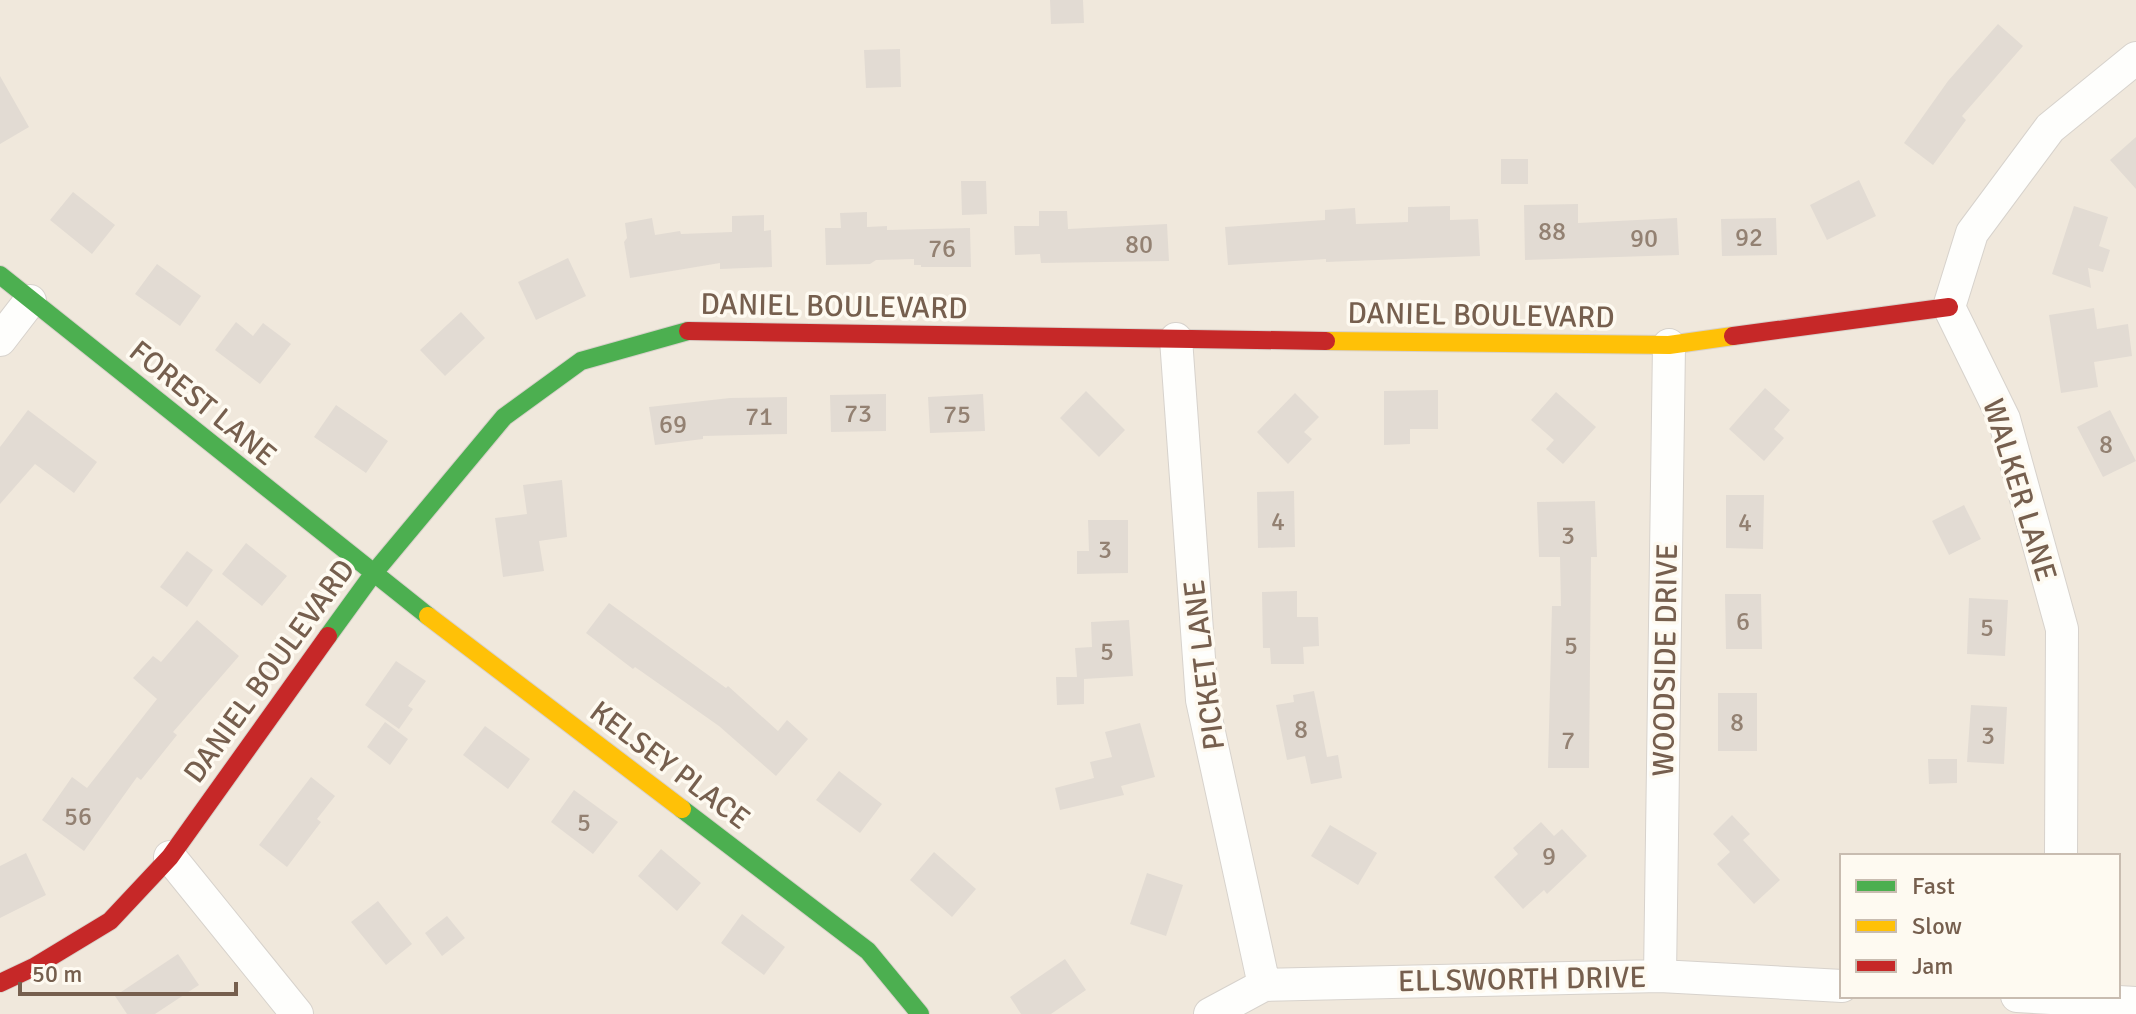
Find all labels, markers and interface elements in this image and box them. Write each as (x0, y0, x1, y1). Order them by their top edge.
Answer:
house number: 88 (1538, 216, 1566, 248)
house number: 92 (1735, 222, 1763, 254)
house number: 90 (1630, 223, 1658, 255)
house number: 80 (1125, 229, 1153, 261)
house number: 76 (928, 233, 956, 265)
street label: DANIEL BOULEVARD (700, 286, 968, 327)
street label: DANIEL BOULEVARD (1347, 295, 1615, 336)
street label: FOREST LANE (122, 333, 284, 474)
street label: WALKER LANE (1974, 394, 2065, 586)
house number: 73 (844, 398, 872, 430)
house number: 75 (943, 399, 971, 431)
house number: 71 (745, 401, 773, 433)
house number: 69 (659, 409, 687, 441)
house number: 8 (2099, 429, 2113, 461)
house number: 4 (1271, 506, 1285, 538)
house number: 4 (1738, 507, 1752, 539)
house number: 3 (1561, 520, 1575, 552)
house number: 3 (1098, 534, 1112, 566)
street label: WOODSIDE DRIVE (1645, 543, 1686, 777)
street label: DANIEL BOULEVARD (176, 552, 363, 790)
street label: PICKET LANE (1176, 578, 1233, 752)
house number: 6 (1736, 606, 1750, 638)
house number: 5 (1980, 612, 1994, 644)
house number: 5 (1564, 630, 1578, 662)
house number: 5 (1100, 636, 1114, 668)
street label: KELSEY PLACE (582, 693, 757, 838)
house number: 8 (1730, 707, 1744, 739)
house number: 8 (1294, 714, 1308, 746)
house number: 3 (1981, 720, 1995, 752)
house number: 7 (1561, 725, 1575, 757)
house number: 56 (64, 801, 92, 833)
house number: 5 (577, 807, 591, 839)
house number: 9 (1542, 841, 1556, 873)
legend (1840, 854, 2120, 998)
text: Fast (1912, 871, 1955, 901)
text: Slow (1912, 911, 1962, 941)
scale bar (20, 946, 236, 996)
text: Jam (1912, 951, 1953, 981)
text: 50 m (32, 959, 82, 989)
street label: ELLSWORTH DRIVE (1397, 959, 1647, 1000)

